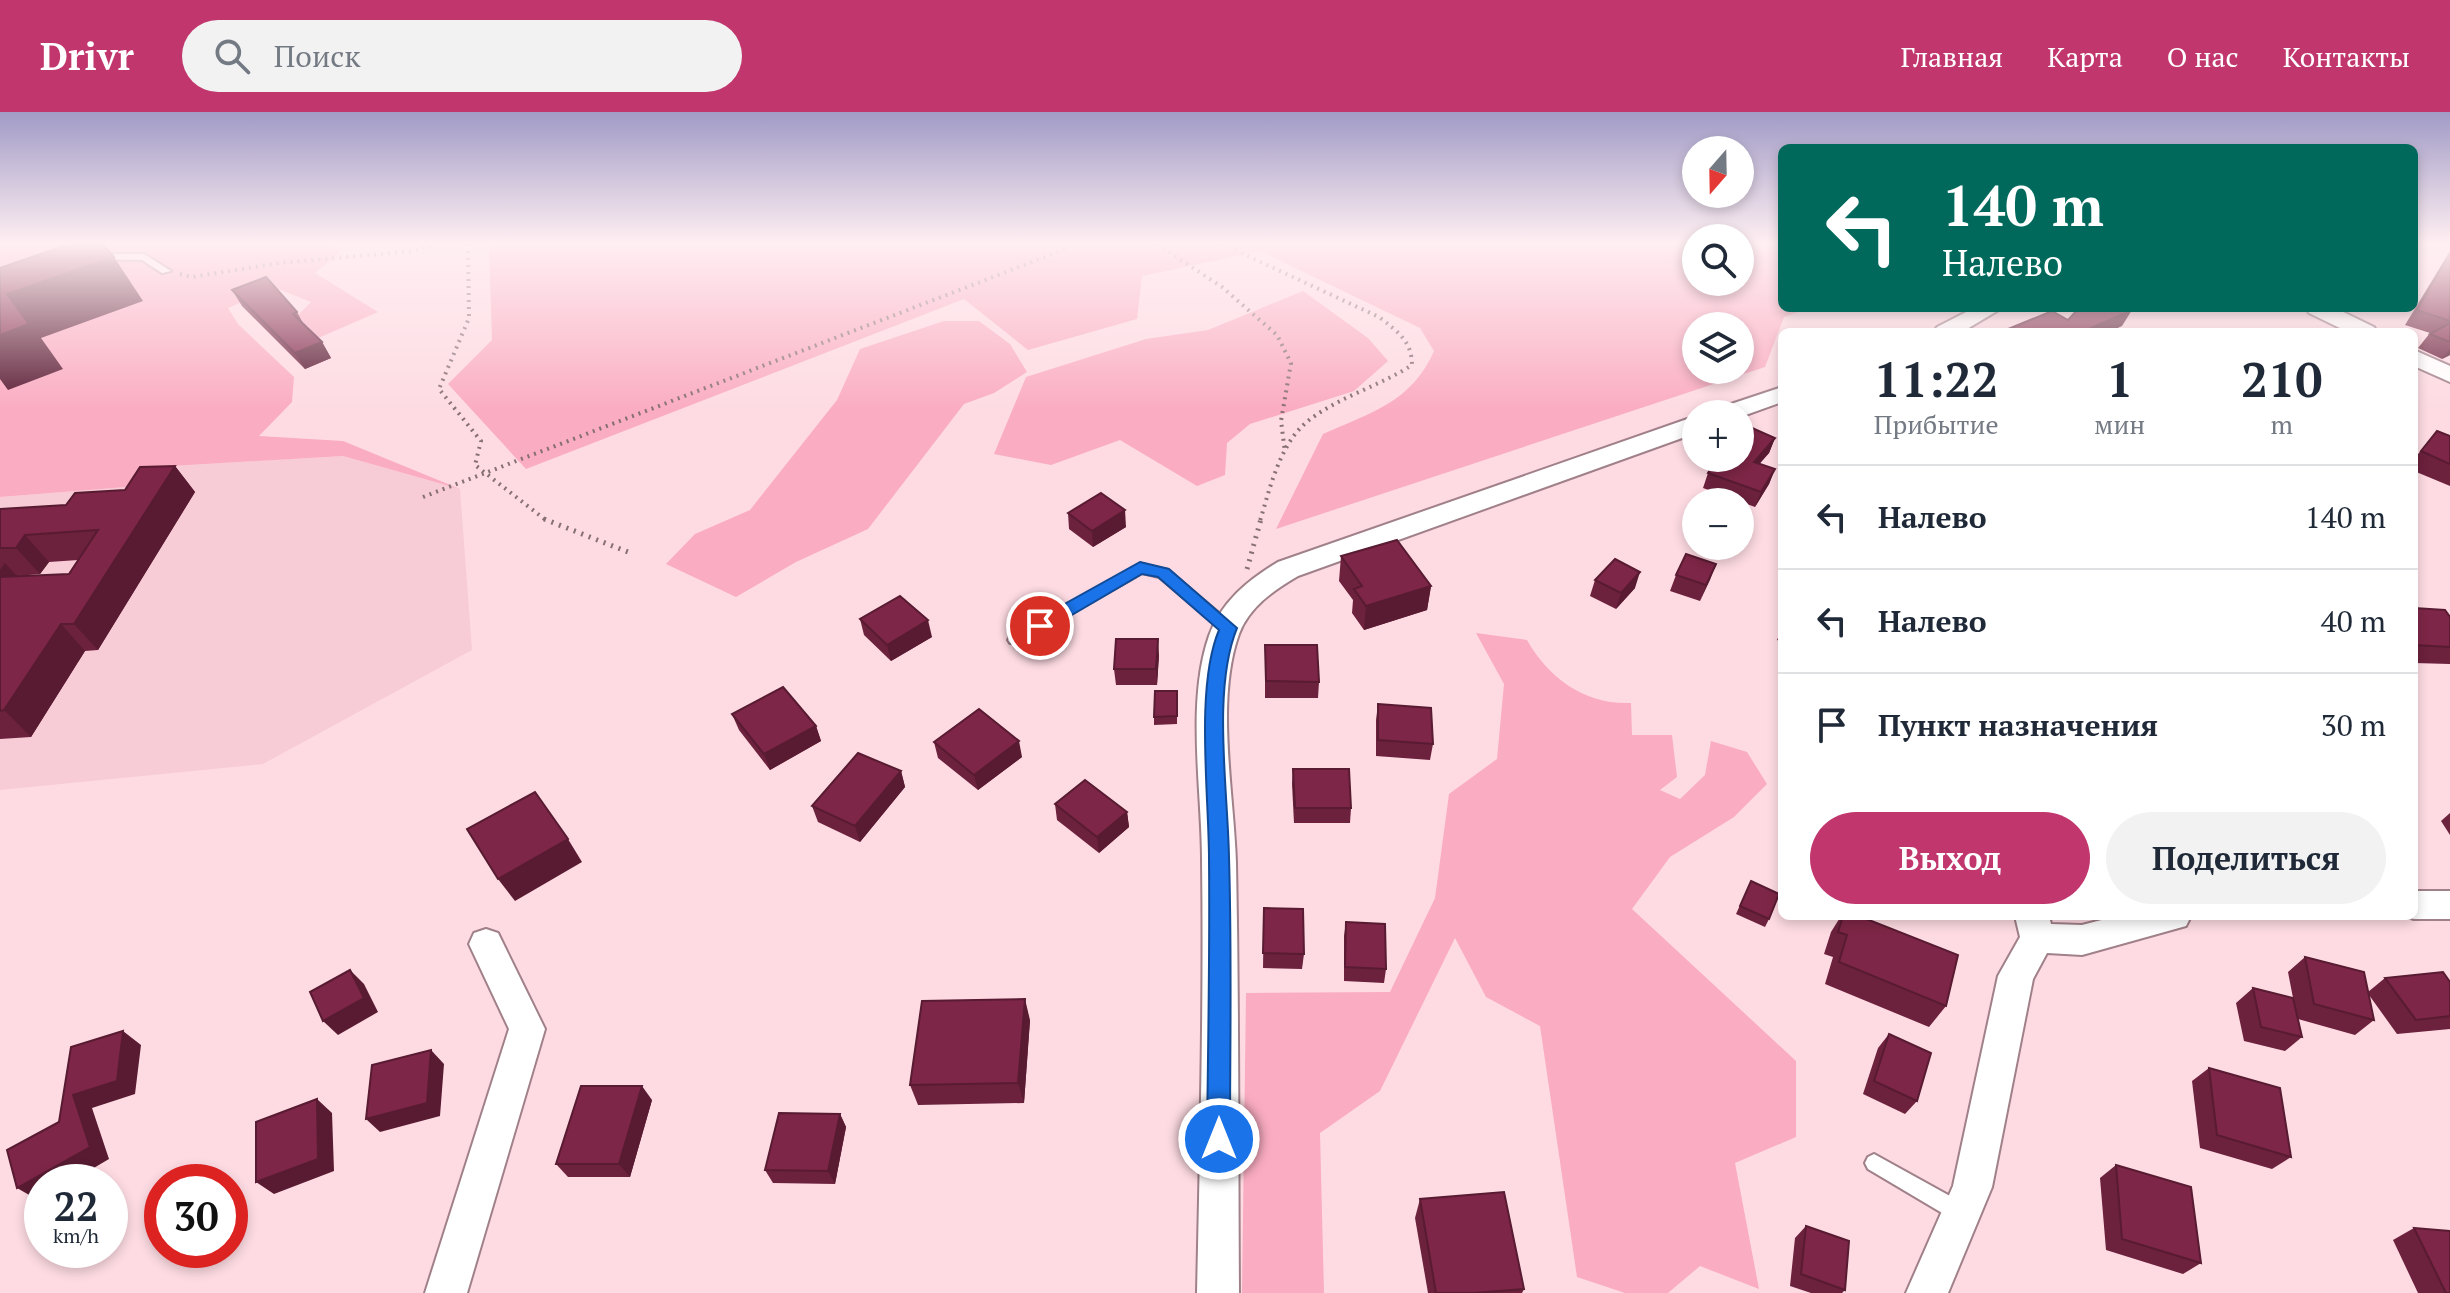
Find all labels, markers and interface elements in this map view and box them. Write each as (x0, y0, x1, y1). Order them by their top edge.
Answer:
search box (182, 20, 742, 92)
text: Drivr (40, 31, 134, 81)
icon: search (210, 34, 254, 78)
text: Поиск (274, 36, 361, 76)
text: Главная (1900, 38, 2003, 75)
text: Карта (2047, 38, 2123, 75)
text: О нас (2167, 38, 2239, 75)
text: Контакты (2283, 38, 2410, 75)
north arrow (1682, 136, 1754, 208)
map controls (1682, 136, 1754, 560)
text: 140 m (1942, 168, 2104, 242)
icon: left (1810, 176, 1914, 280)
button: search (1682, 224, 1754, 296)
text: Налево (1942, 239, 2063, 286)
button: layers (1682, 312, 1754, 384)
text: 11:22 (1874, 347, 1999, 411)
text: 1 (2106, 347, 2133, 411)
text: 210 (2241, 347, 2322, 411)
button: + (1682, 400, 1754, 472)
text: Прибытие (1874, 407, 1998, 441)
text: мин (2094, 407, 2145, 441)
text: m (2270, 407, 2293, 441)
button: − (1682, 488, 1754, 560)
icon: left (1810, 495, 1854, 539)
text: Налево (1878, 497, 1987, 537)
text: 140 m (2305, 497, 2386, 537)
pin (1006, 592, 1074, 660)
icon: left (1810, 599, 1854, 643)
text: Налево (1878, 601, 1987, 641)
text: 40 m (2321, 601, 2386, 641)
icon: arrive (1018, 604, 1062, 648)
icon: arrive (1810, 703, 1854, 747)
text: Пункт назначения (1878, 705, 2158, 745)
text: 30 m (2321, 705, 2386, 745)
button: Выход (1810, 812, 2090, 904)
button: Поделиться (2106, 812, 2386, 904)
position arrow (1177, 1097, 1261, 1181)
speed limit sign: 30 (144, 1164, 248, 1268)
text: 22 (53, 1179, 99, 1232)
text: km/h (53, 1222, 99, 1249)

